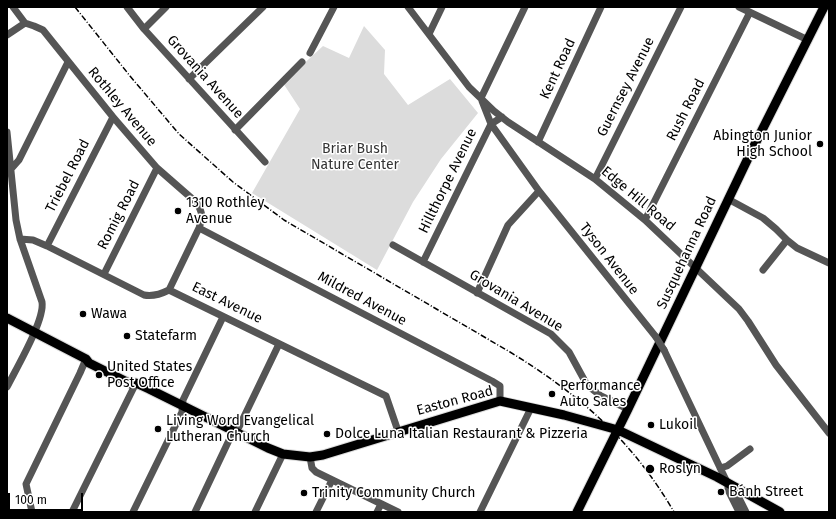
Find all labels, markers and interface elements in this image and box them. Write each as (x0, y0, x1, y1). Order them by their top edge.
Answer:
street label: Grovania Avenue (163, 32, 247, 122)
street label: Guernsey Avenue (594, 34, 658, 140)
street label: Kent Road (537, 36, 579, 102)
street label: Rothley Avenue (84, 64, 160, 150)
street label: Rush Road (663, 76, 709, 144)
street label: Hillthorpe Avenue (415, 126, 481, 236)
place label: Abington Junior High School (713, 128, 812, 160)
street label: Triebel Road (42, 137, 94, 215)
marker: Abington Junior High School (815, 139, 825, 149)
park label: Briar Bush Nature Center (311, 141, 399, 174)
street label: Edge Hill Road (597, 163, 679, 235)
street label: Romig Road (94, 177, 144, 253)
street label: Susquehanna Road (654, 194, 720, 312)
place label: 1310 Rothley Avenue (186, 195, 264, 228)
marker: 1310 Rothley Avenue (173, 206, 183, 216)
street label: Tyson Avenue (576, 220, 642, 298)
street label: Grovania Avenue (466, 266, 566, 336)
street label: Mildred Avenue (315, 268, 409, 330)
street label: East Avenue (189, 279, 265, 327)
place label: Wawa (91, 306, 127, 322)
marker: Wawa (78, 309, 88, 319)
place label: Statefarm (135, 328, 197, 344)
marker: Statefarm (122, 331, 132, 341)
place label: United States Post Office (107, 359, 192, 392)
marker: United States Post Office (94, 370, 104, 380)
place label: Performance Auto Sales (560, 378, 641, 410)
street label: Easton Road (415, 383, 495, 419)
marker: Performance Auto Sales (547, 389, 557, 399)
place label: Living Word Evangelical Lutheran Church (166, 413, 314, 446)
place label: Lukoil (659, 417, 697, 433)
marker: Lukoil (646, 420, 656, 430)
marker: Living Word Evangelical Lutheran Church (153, 424, 163, 434)
place label: Dolce Luna Italian Restaurant & Pizzeria (335, 426, 588, 442)
marker: Dolce Luna Italian Restaurant & Pizzeria (322, 429, 332, 439)
place label: Roslyn (659, 461, 701, 477)
marker: Roslyn (644, 463, 656, 475)
place label: Bánh Street (729, 484, 803, 500)
scale bar (10, 485, 85, 511)
place label: Trinity Community Church (312, 485, 475, 501)
marker: Bánh Street (716, 487, 726, 497)
marker: Trinity Community Church (299, 488, 309, 498)
text: 100 m (15, 493, 47, 507)

